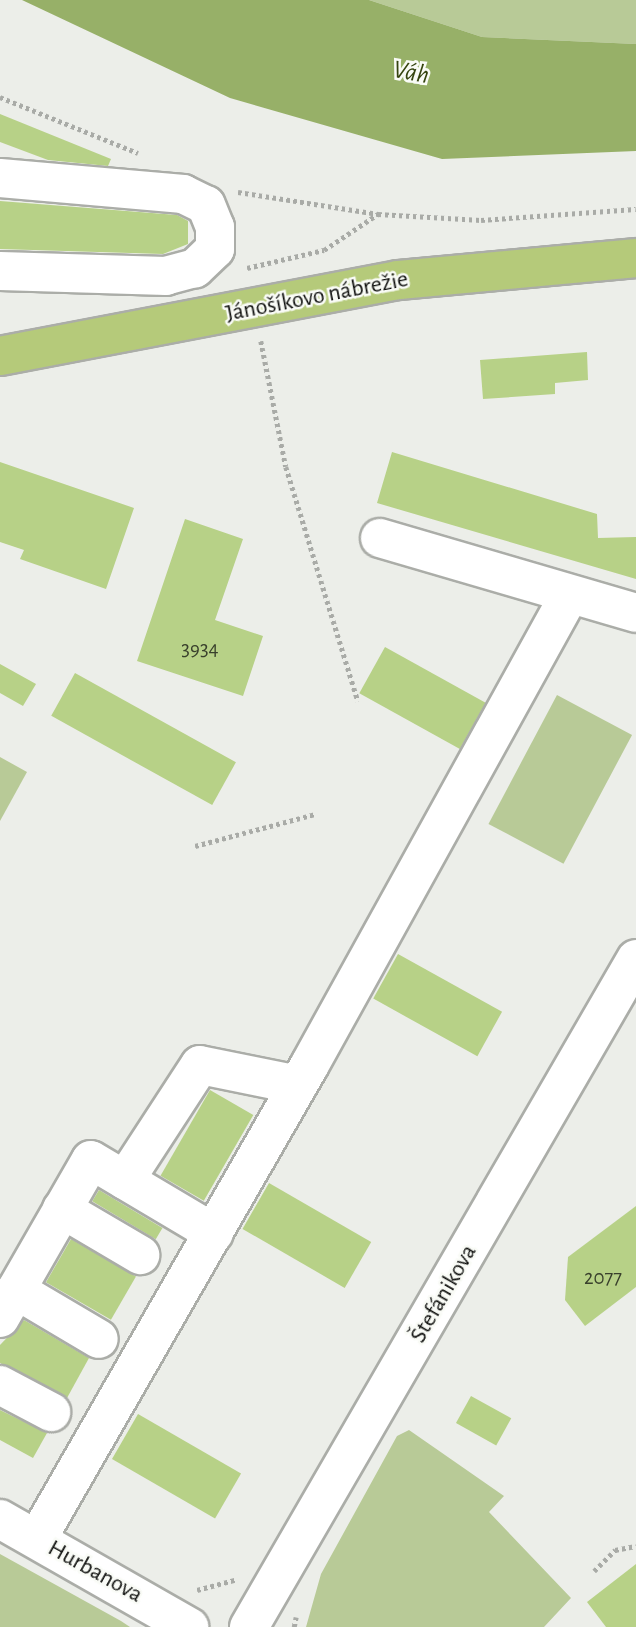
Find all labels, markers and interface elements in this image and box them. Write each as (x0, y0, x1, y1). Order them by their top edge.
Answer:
water label: Váh (391, 55, 431, 91)
street label: Jánošíkovo nábrežie (223, 265, 411, 329)
house number: 3934 (181, 636, 219, 662)
street label: Štefánikova (404, 1240, 484, 1348)
house number: 2077 (584, 1265, 622, 1291)
street label: Hurbanova (43, 1534, 147, 1610)

